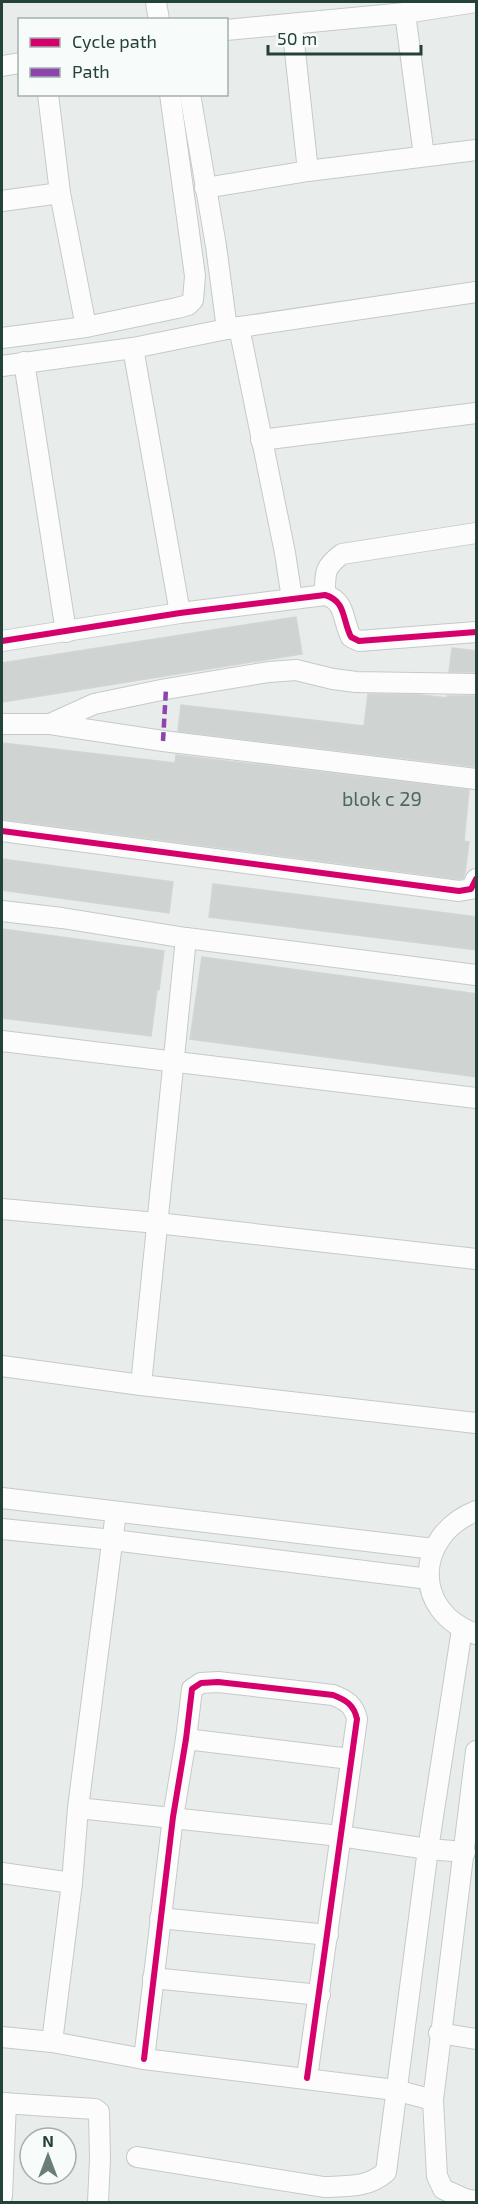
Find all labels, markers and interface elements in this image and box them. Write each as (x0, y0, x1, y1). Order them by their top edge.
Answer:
legend (18, 18, 228, 96)
scale bar (268, 18, 421, 56)
text: 50 m (277, 27, 317, 49)
text: Cycle path (72, 30, 157, 52)
text: Path (72, 60, 110, 82)
house number: blok c 29 (342, 786, 422, 810)
north arrow (18, 2126, 78, 2186)
text: N (42, 2131, 54, 2150)

